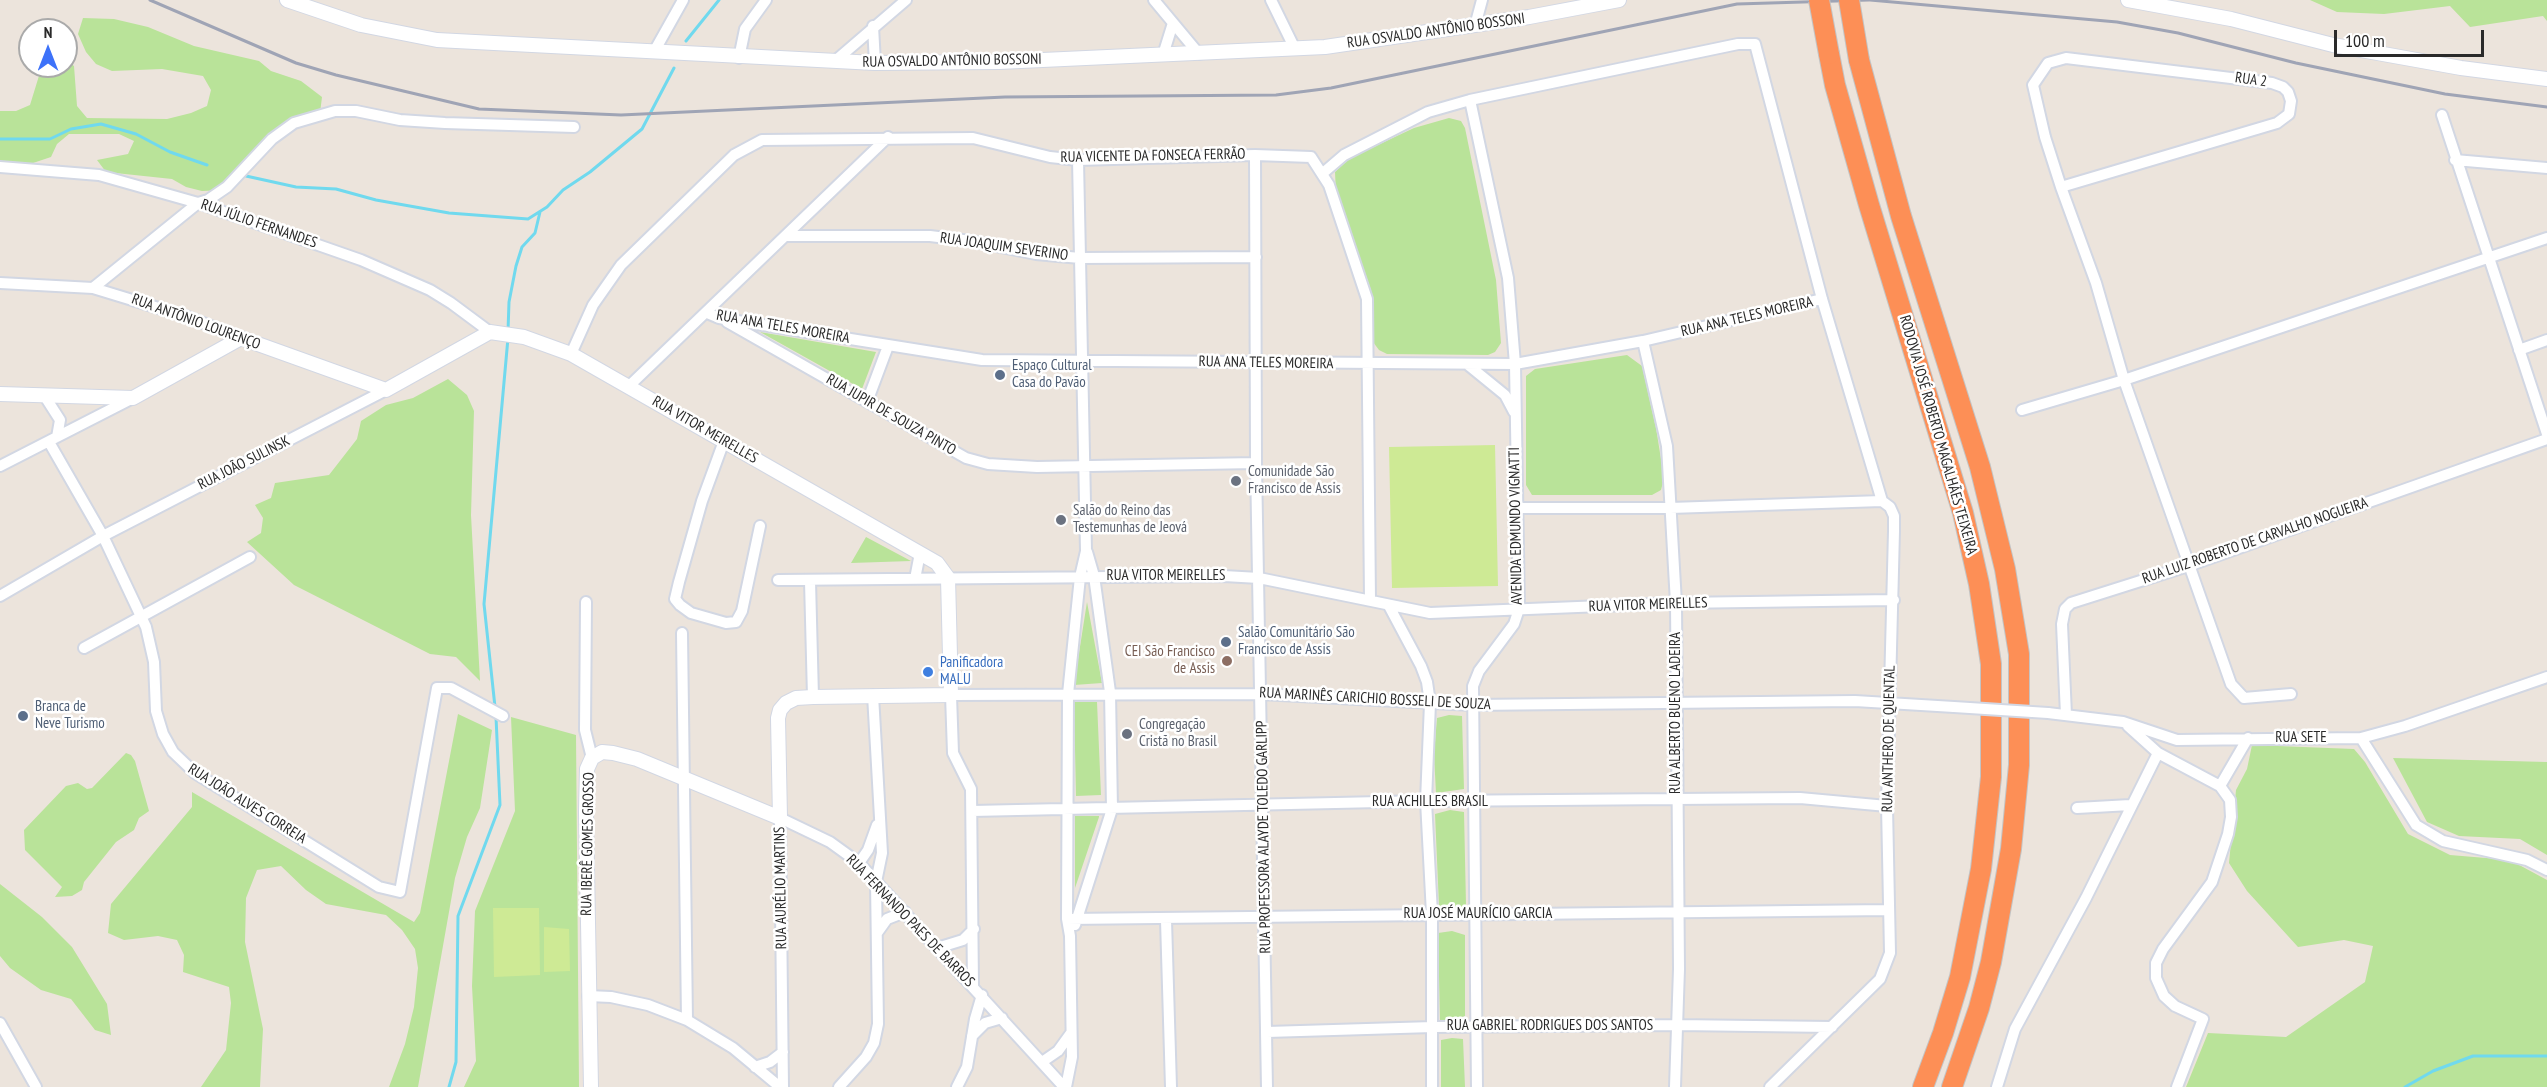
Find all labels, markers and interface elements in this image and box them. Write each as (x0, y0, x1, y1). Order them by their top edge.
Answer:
street label: RUA OSVALDO ANTÔNIO BOSSONI (1346, 10, 1526, 52)
north arrow (18, 18, 78, 78)
scale bar (2337, 18, 2487, 56)
text: N (44, 22, 52, 42)
text: 100 m (2345, 29, 2385, 52)
street label: RUA OSVALDO ANTÔNIO BOSSONI (862, 50, 1042, 72)
street label: RUA 2 (2234, 69, 2268, 91)
street label: RUA VICENTE DA FONSECA FERRÃO (1060, 145, 1246, 167)
street label: RUA JÚLIO FERNANDES (199, 196, 319, 252)
street label: RUA JOAQUIM SEVERINO (939, 229, 1069, 265)
street label: RUA ANTÔNIO LOURENÇO (129, 290, 263, 354)
street label: RUA ANA TELES MOREIRA (1679, 293, 1815, 341)
street label: RUA ANA TELES MOREIRA (715, 306, 851, 348)
street label: RODOVIA JOSÉ ROBERTO MAGALHÃES TEIXEIRA (1895, 313, 1981, 557)
street label: RUA ANA TELES MOREIRA (1198, 353, 1334, 373)
place label: Espaço Cultural Casa do Pavão (1012, 357, 1092, 392)
marker: Espaço Cultural Casa do Pavão (993, 368, 1007, 382)
street label: RUA JUPIR DE SOUZA PINTO (823, 371, 959, 459)
street label: RUA VITOR MEIRELLES (649, 392, 761, 468)
street label: RUA JOÃO SULINSK (195, 432, 293, 494)
street label: AVENIDA EDMUNDO VIGNATTI (1506, 447, 1526, 605)
place label: Comunidade São Francisco de Assis (1248, 463, 1341, 498)
marker: Comunidade São Francisco de Assis (1229, 474, 1243, 488)
street label: RUA LUIZ ROBERTO DE CARVALHO NOGUEIRA (2140, 494, 2370, 588)
place label: Salão do Reino das Testemunhas de Jeová (1073, 502, 1187, 537)
marker: Salão do Reino das Testemunhas de Jeová (1054, 513, 1068, 527)
street label: RUA VITOR MEIRELLES (1107, 567, 1225, 585)
street label: RUA VITOR MEIRELLES (1588, 594, 1708, 616)
place label: Salão Comunitário São Francisco de Assis (1238, 624, 1355, 659)
street label: RUA ALBERTO BUENO LADEIRA (1667, 632, 1685, 794)
marker: Salão Comunitário São Francisco de Assis (1219, 635, 1233, 649)
place label: CEI São Francisco de Assis (1125, 643, 1215, 678)
place label: Panificadora MALU (940, 654, 1003, 689)
marker: CEI São Francisco de Assis (1220, 654, 1234, 668)
marker: Panificadora MALU (921, 665, 935, 679)
street label: RUA ANTHERO DE QUENTAL (1879, 665, 1899, 813)
street label: RUA MARINÊS CARICHIO BOSSELI DE SOUZA (1259, 684, 1491, 714)
place label: Branca de Neve Turismo (35, 698, 105, 733)
marker: Branca de Neve Turismo (16, 709, 30, 723)
place label: Congregação Cristã no Brasil (1139, 716, 1217, 751)
street label: RUA PROFESSORA ALAYDE TOLEDO GARLIPP (1253, 720, 1275, 954)
marker: Congregação Cristã no Brasil (1120, 727, 1134, 741)
street label: RUA SETE (2275, 729, 2327, 747)
street label: RUA JOÃO ALVES CORREIA (184, 760, 310, 848)
street label: RUA IBERÊ GOMES GROSSO (578, 772, 598, 916)
street label: RUA ACHILLES BRASIL (1372, 793, 1488, 811)
street label: RUA AURÉLIO MARTINS (771, 826, 791, 950)
street label: RUA FERNANDO PAES DE BARROS (842, 851, 978, 991)
street label: RUA JOSÉ MAURÍCIO GARCIA (1404, 905, 1552, 923)
street label: RUA GABRIEL RODRIGUES DOS SANTOS (1447, 1017, 1653, 1035)

